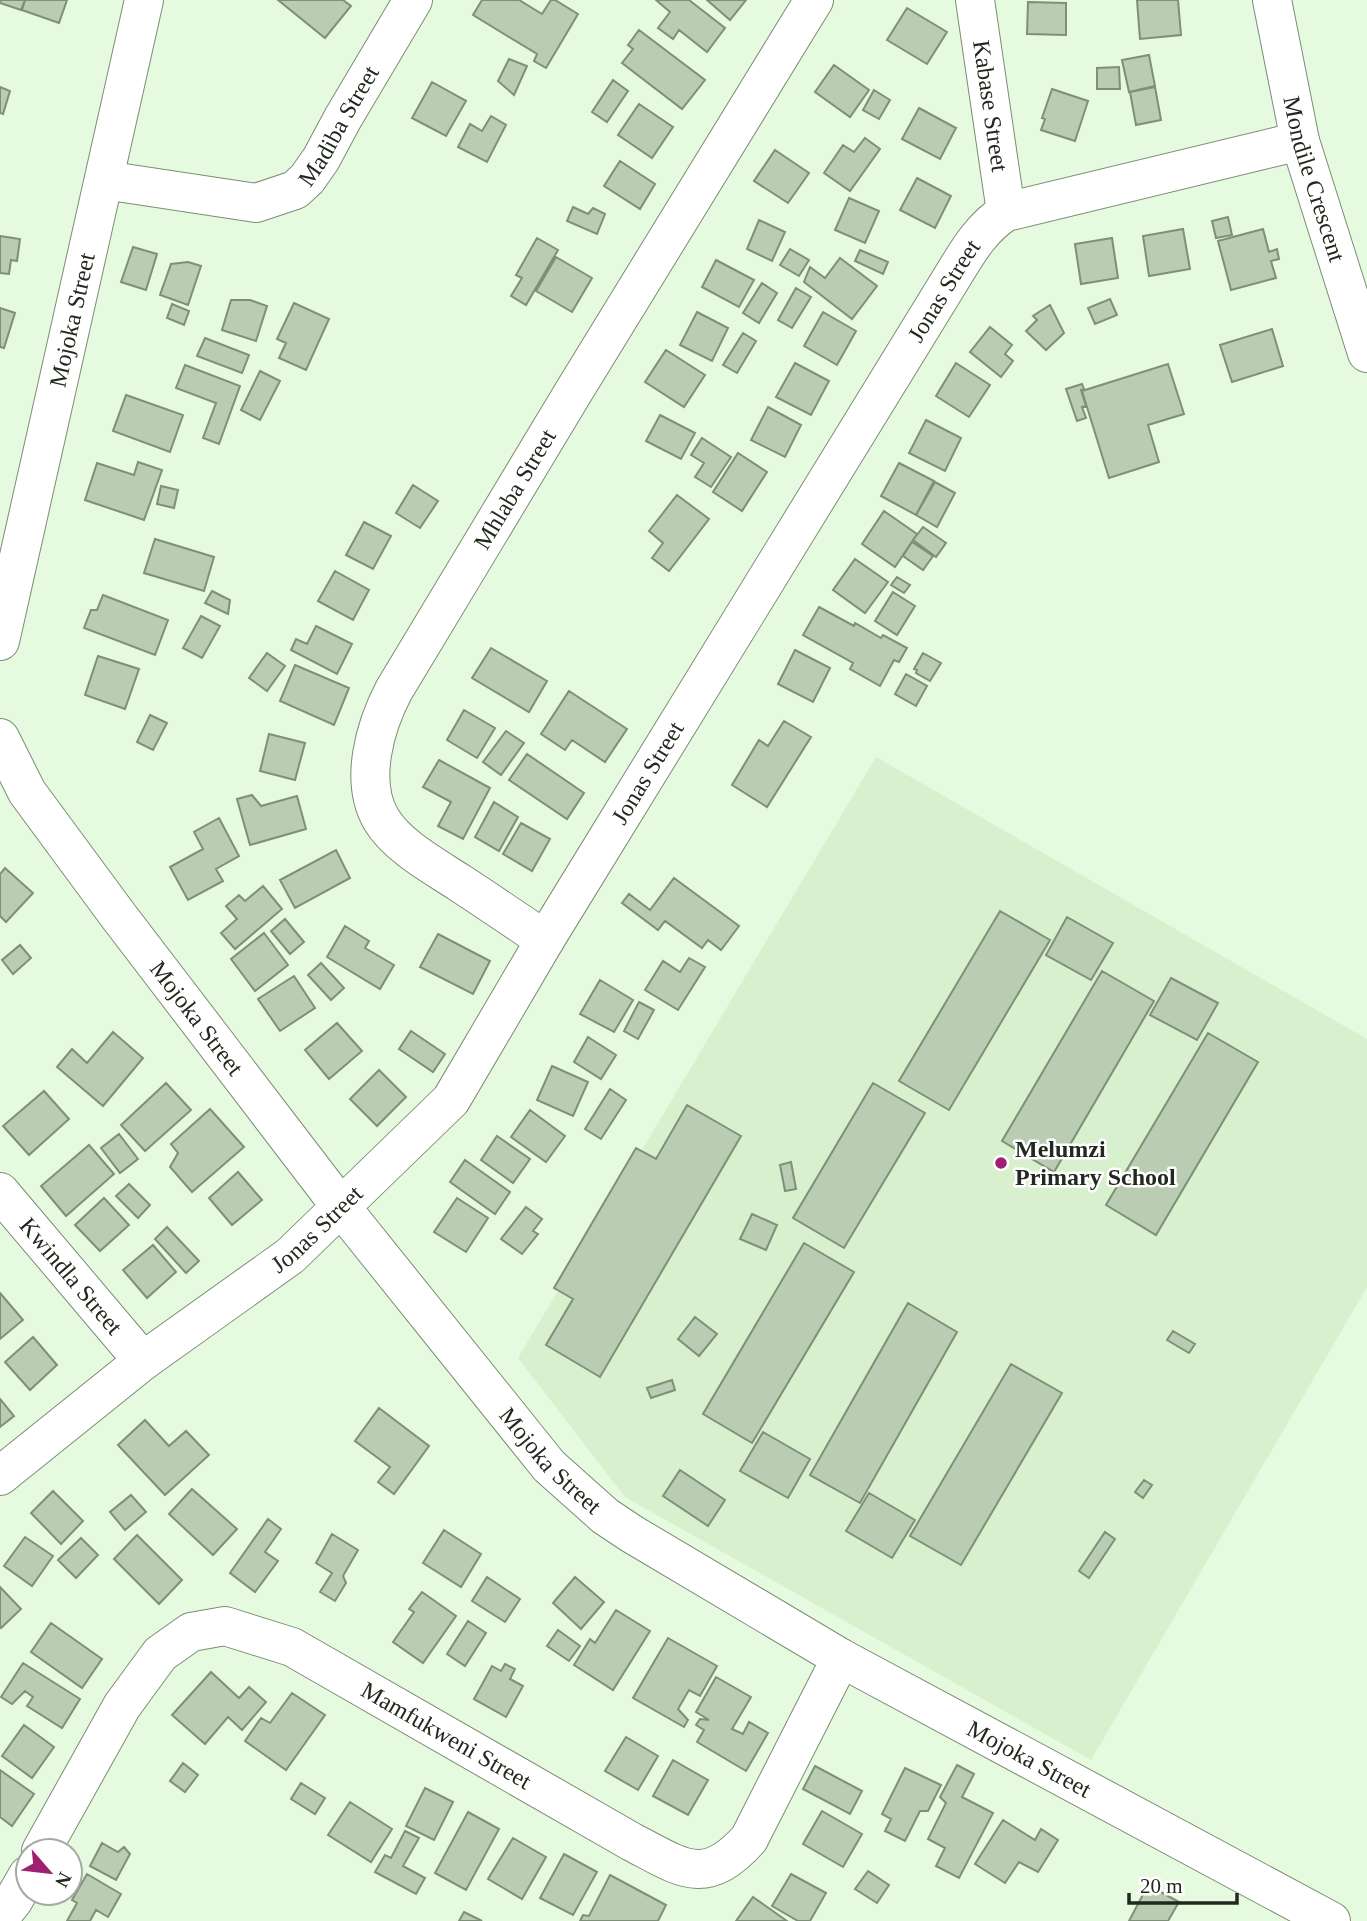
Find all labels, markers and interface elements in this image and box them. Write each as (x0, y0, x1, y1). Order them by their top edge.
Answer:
street label: Kabase Street (968, 38, 1013, 174)
street label: Madiba Street (293, 61, 384, 191)
street label: Mondile Crescent (1278, 94, 1350, 265)
street label: Jonas Street (903, 234, 986, 347)
street label: Mojoka Street (44, 250, 100, 390)
street label: Mhlaba Street (469, 424, 561, 554)
street label: Jonas Street (606, 717, 689, 829)
street label: Mojoka Street (145, 956, 249, 1081)
place label: Melumzi Primary School (1015, 1136, 1176, 1190)
marker: Melumzi Primary School (993, 1155, 1009, 1171)
street label: Jonas Street (266, 1180, 368, 1278)
street label: Kwindla Street (14, 1212, 128, 1340)
street label: Mojoka Street (494, 1402, 607, 1519)
street label: Mamfukweni Street (357, 1677, 536, 1794)
street label: Mojoka Street (963, 1715, 1096, 1803)
north arrow (14, 1837, 84, 1907)
scale bar (1129, 1862, 1238, 1906)
text: N (51, 1869, 76, 1891)
text: 20 m (1140, 1874, 1183, 1898)

